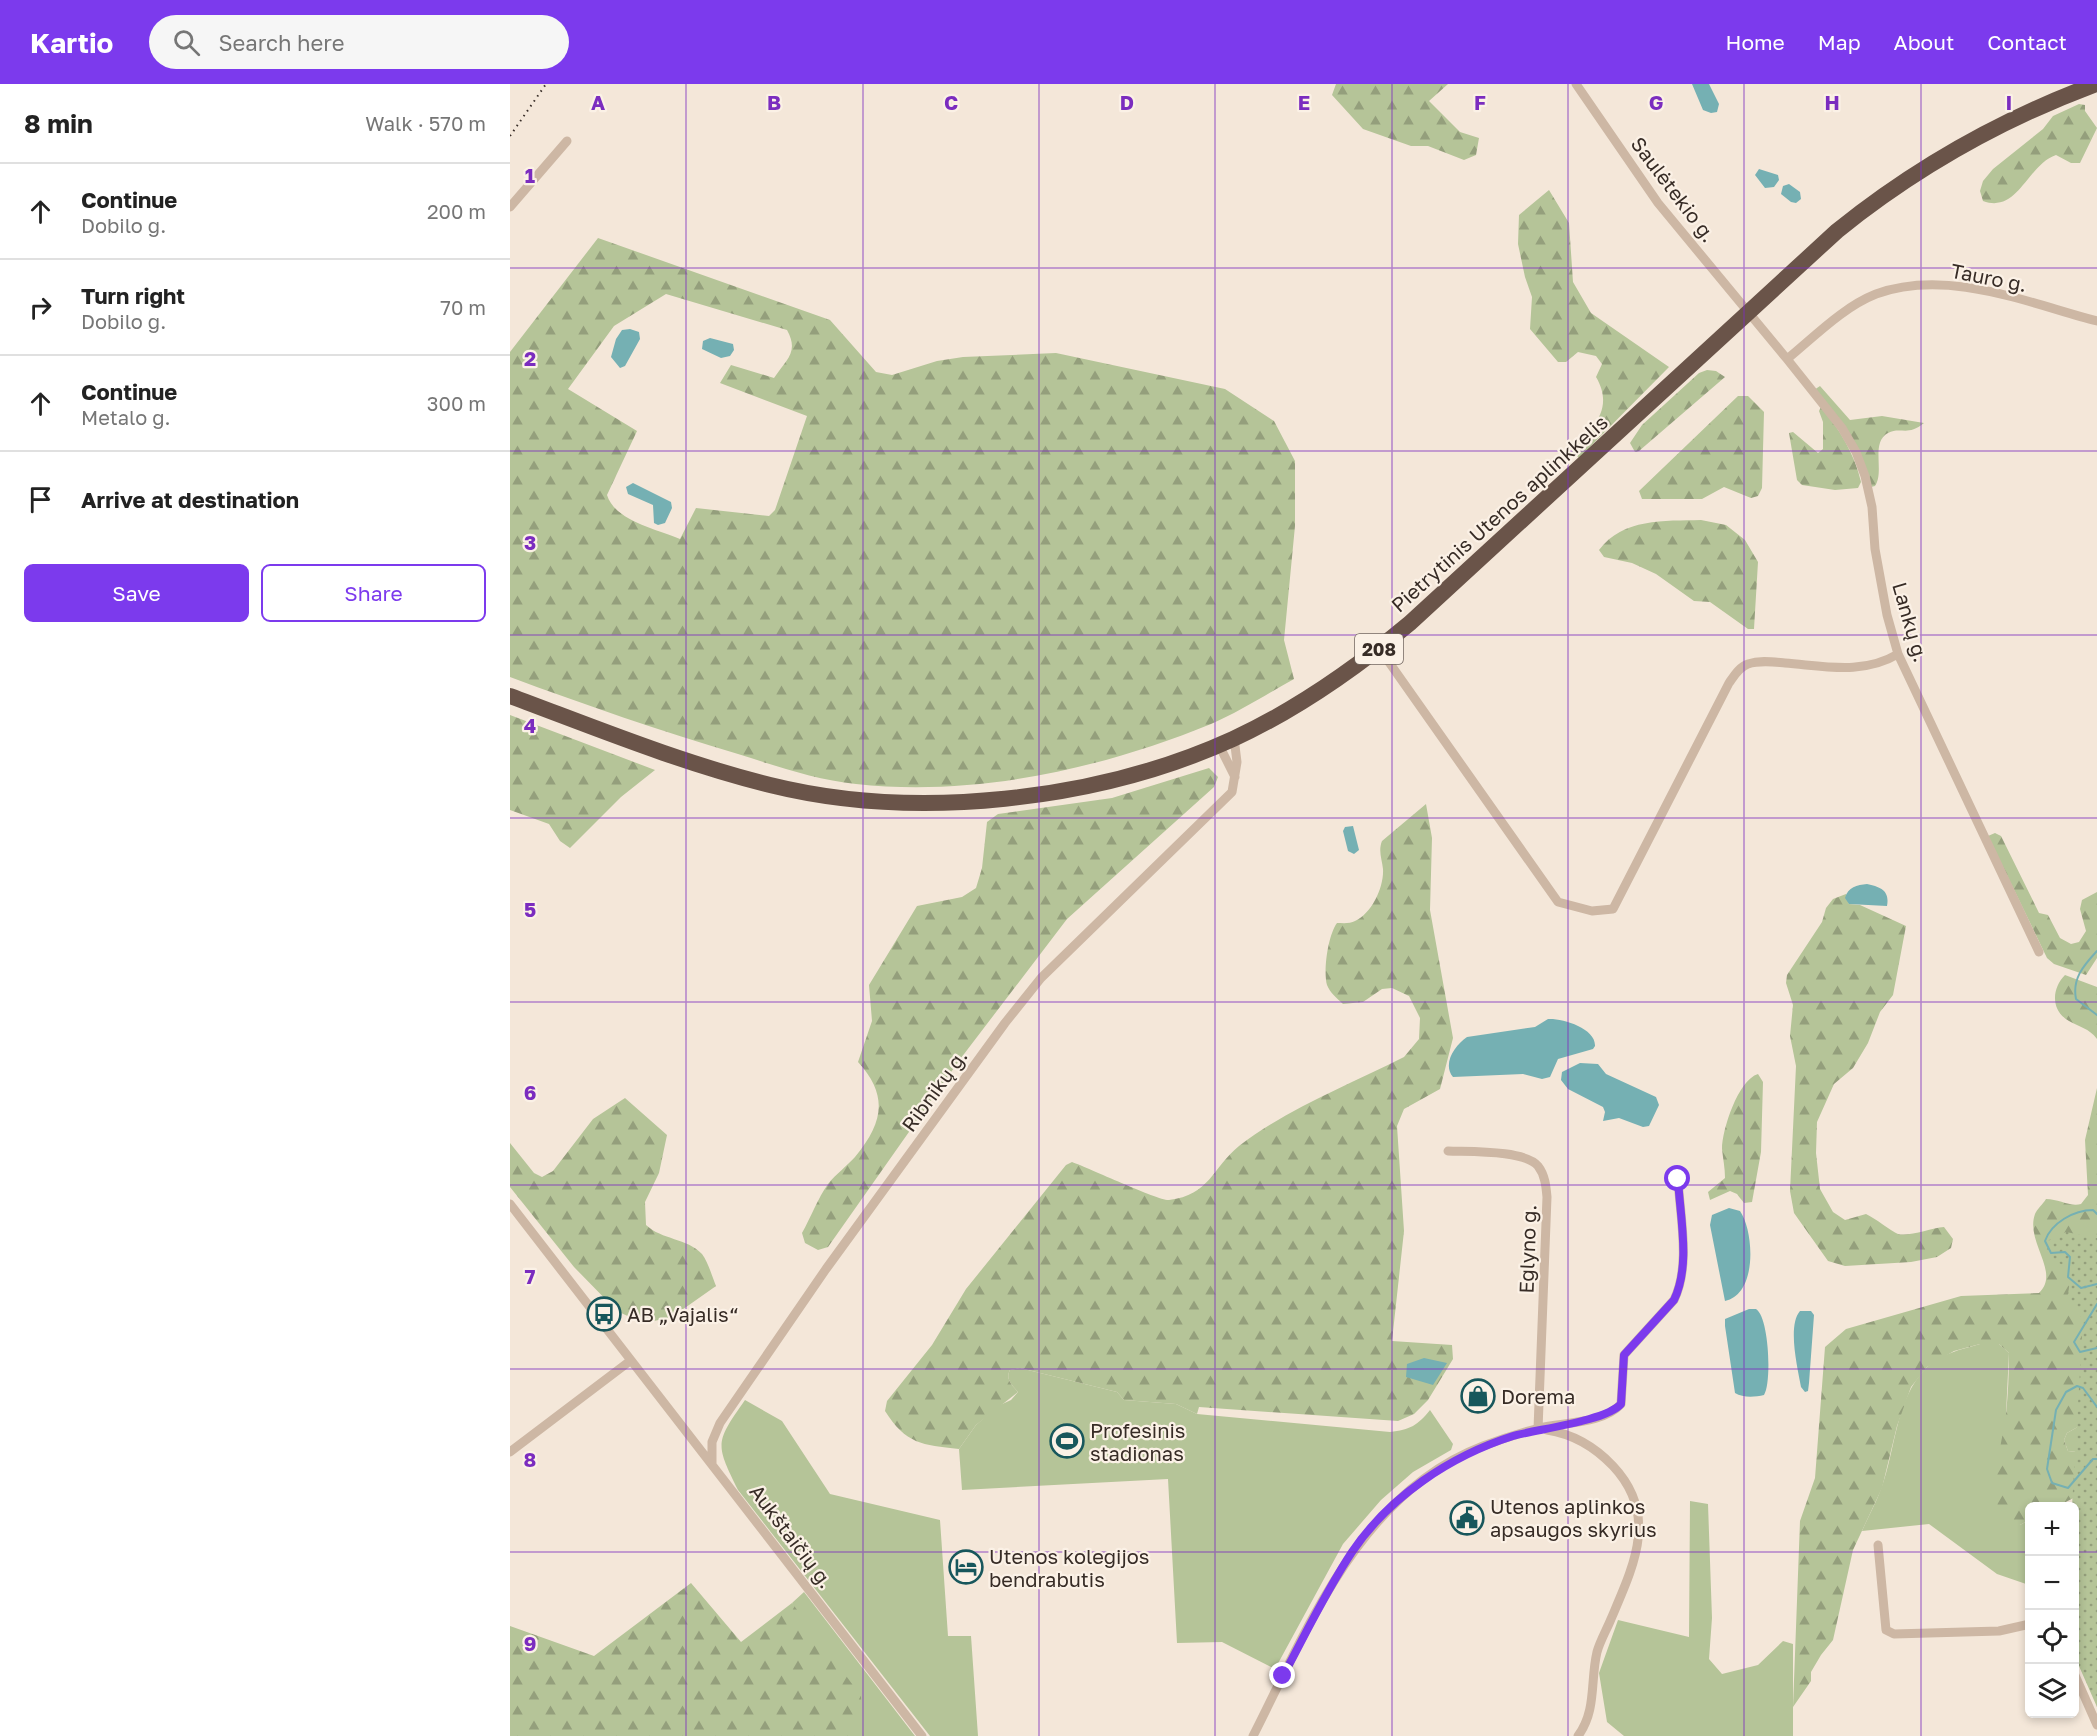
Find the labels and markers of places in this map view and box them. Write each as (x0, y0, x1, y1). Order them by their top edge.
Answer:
bus stop icon: AB „Vajalis“ (586, 1296, 622, 1332)
place label: AB „Vajalis“ (627, 1302, 739, 1326)
shop icon: Dorema (1460, 1378, 1496, 1414)
place label: Dorema (1501, 1384, 1575, 1408)
place label: Profesinis stadionas (1090, 1418, 1185, 1465)
sports icon: Profesinis stadionas (1049, 1423, 1085, 1459)
place label: Utenos aplinkos apsaugos skyrius (1490, 1494, 1657, 1541)
public building icon: Utenos aplinkos apsaugos skyrius (1449, 1500, 1485, 1536)
place label: Utenos kolegijos bendrabutis (989, 1544, 1149, 1591)
hotel icon: Utenos kolegijos bendrabutis (948, 1549, 984, 1585)

